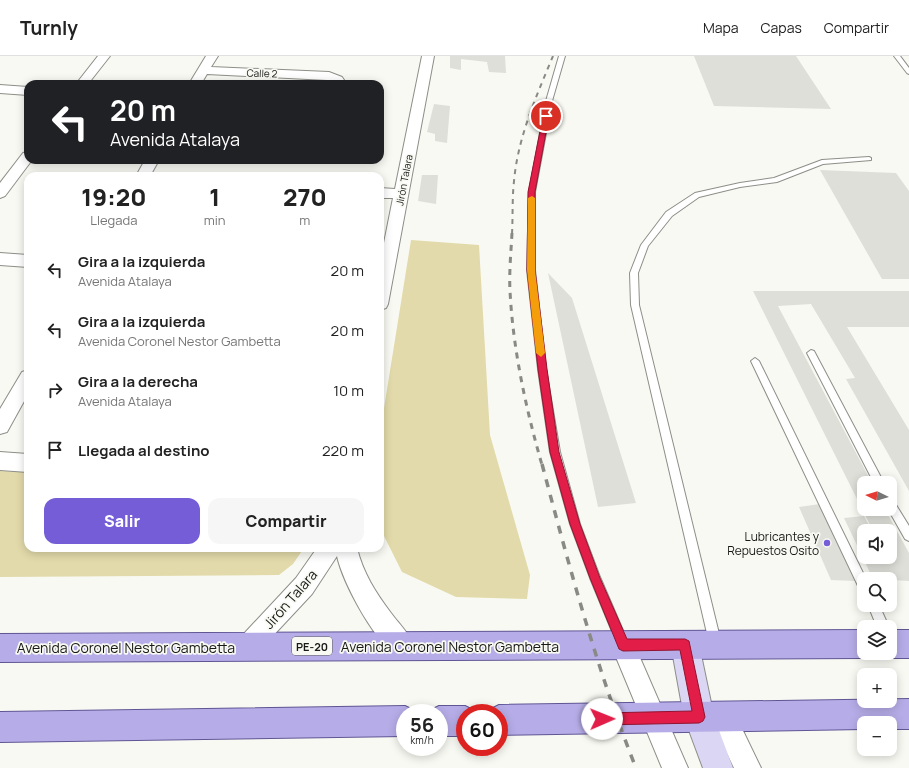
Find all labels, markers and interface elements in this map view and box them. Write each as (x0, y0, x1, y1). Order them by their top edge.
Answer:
text: Turnly (20, 15, 78, 41)
text: Mapa (703, 18, 739, 37)
text: Capas (761, 18, 802, 37)
text: Compartir (824, 18, 889, 37)
street label: Calle 2 (246, 65, 278, 81)
text: 20 m (110, 91, 176, 129)
icon: left (44, 96, 96, 148)
pin (529, 99, 563, 133)
icon: arrive (535, 105, 557, 127)
text: Avenida Atalaya (110, 127, 240, 151)
street label: Jirón Talara (392, 153, 416, 207)
text: 19:20 (81, 180, 146, 213)
text: 1 (209, 180, 220, 213)
text: 270 (283, 180, 327, 213)
text: Llegada (90, 211, 137, 229)
text: min (204, 211, 226, 229)
text: m (299, 211, 310, 229)
text: Gira a la izquierda (78, 251, 205, 272)
icon: left (44, 259, 66, 281)
text: 20 m (331, 260, 364, 281)
text: Avenida Atalaya (78, 272, 172, 290)
text: Gira a la izquierda (78, 311, 205, 332)
icon: left (44, 319, 66, 341)
text: 20 m (331, 320, 364, 341)
text: Avenida Coronel Nestor Gambetta (78, 332, 281, 350)
text: Gira a la derecha (78, 371, 198, 392)
icon: right (44, 379, 66, 401)
text: 10 m (333, 380, 364, 401)
text: Avenida Atalaya (78, 392, 172, 410)
icon: arrive (44, 439, 66, 461)
text: Llegada al destino (78, 440, 210, 461)
text: 220 m (322, 440, 364, 461)
north arrow (857, 476, 897, 516)
map controls (857, 476, 897, 756)
button: Salir (44, 498, 200, 544)
button: Compartir (208, 498, 364, 544)
button: sound (857, 524, 897, 564)
place label: Lubricantes y Repuestos Osito (727, 528, 820, 559)
marker: Lubricantes y Repuestos Osito (822, 538, 832, 548)
street label: Jirón Talara (259, 565, 321, 633)
button: search (857, 572, 897, 612)
button: layers (857, 620, 897, 660)
road number: PE-20 (292, 637, 332, 655)
street label: Avenida Coronel Nestor Gambetta (341, 637, 559, 656)
street label: Avenida Coronel Nestor Gambetta (17, 638, 235, 657)
button: + (857, 668, 897, 708)
position arrow (581, 698, 623, 740)
speed limit sign: 60 (456, 704, 508, 756)
text: 56 (410, 711, 434, 738)
button: − (857, 716, 897, 756)
text: km/h (410, 733, 434, 747)

